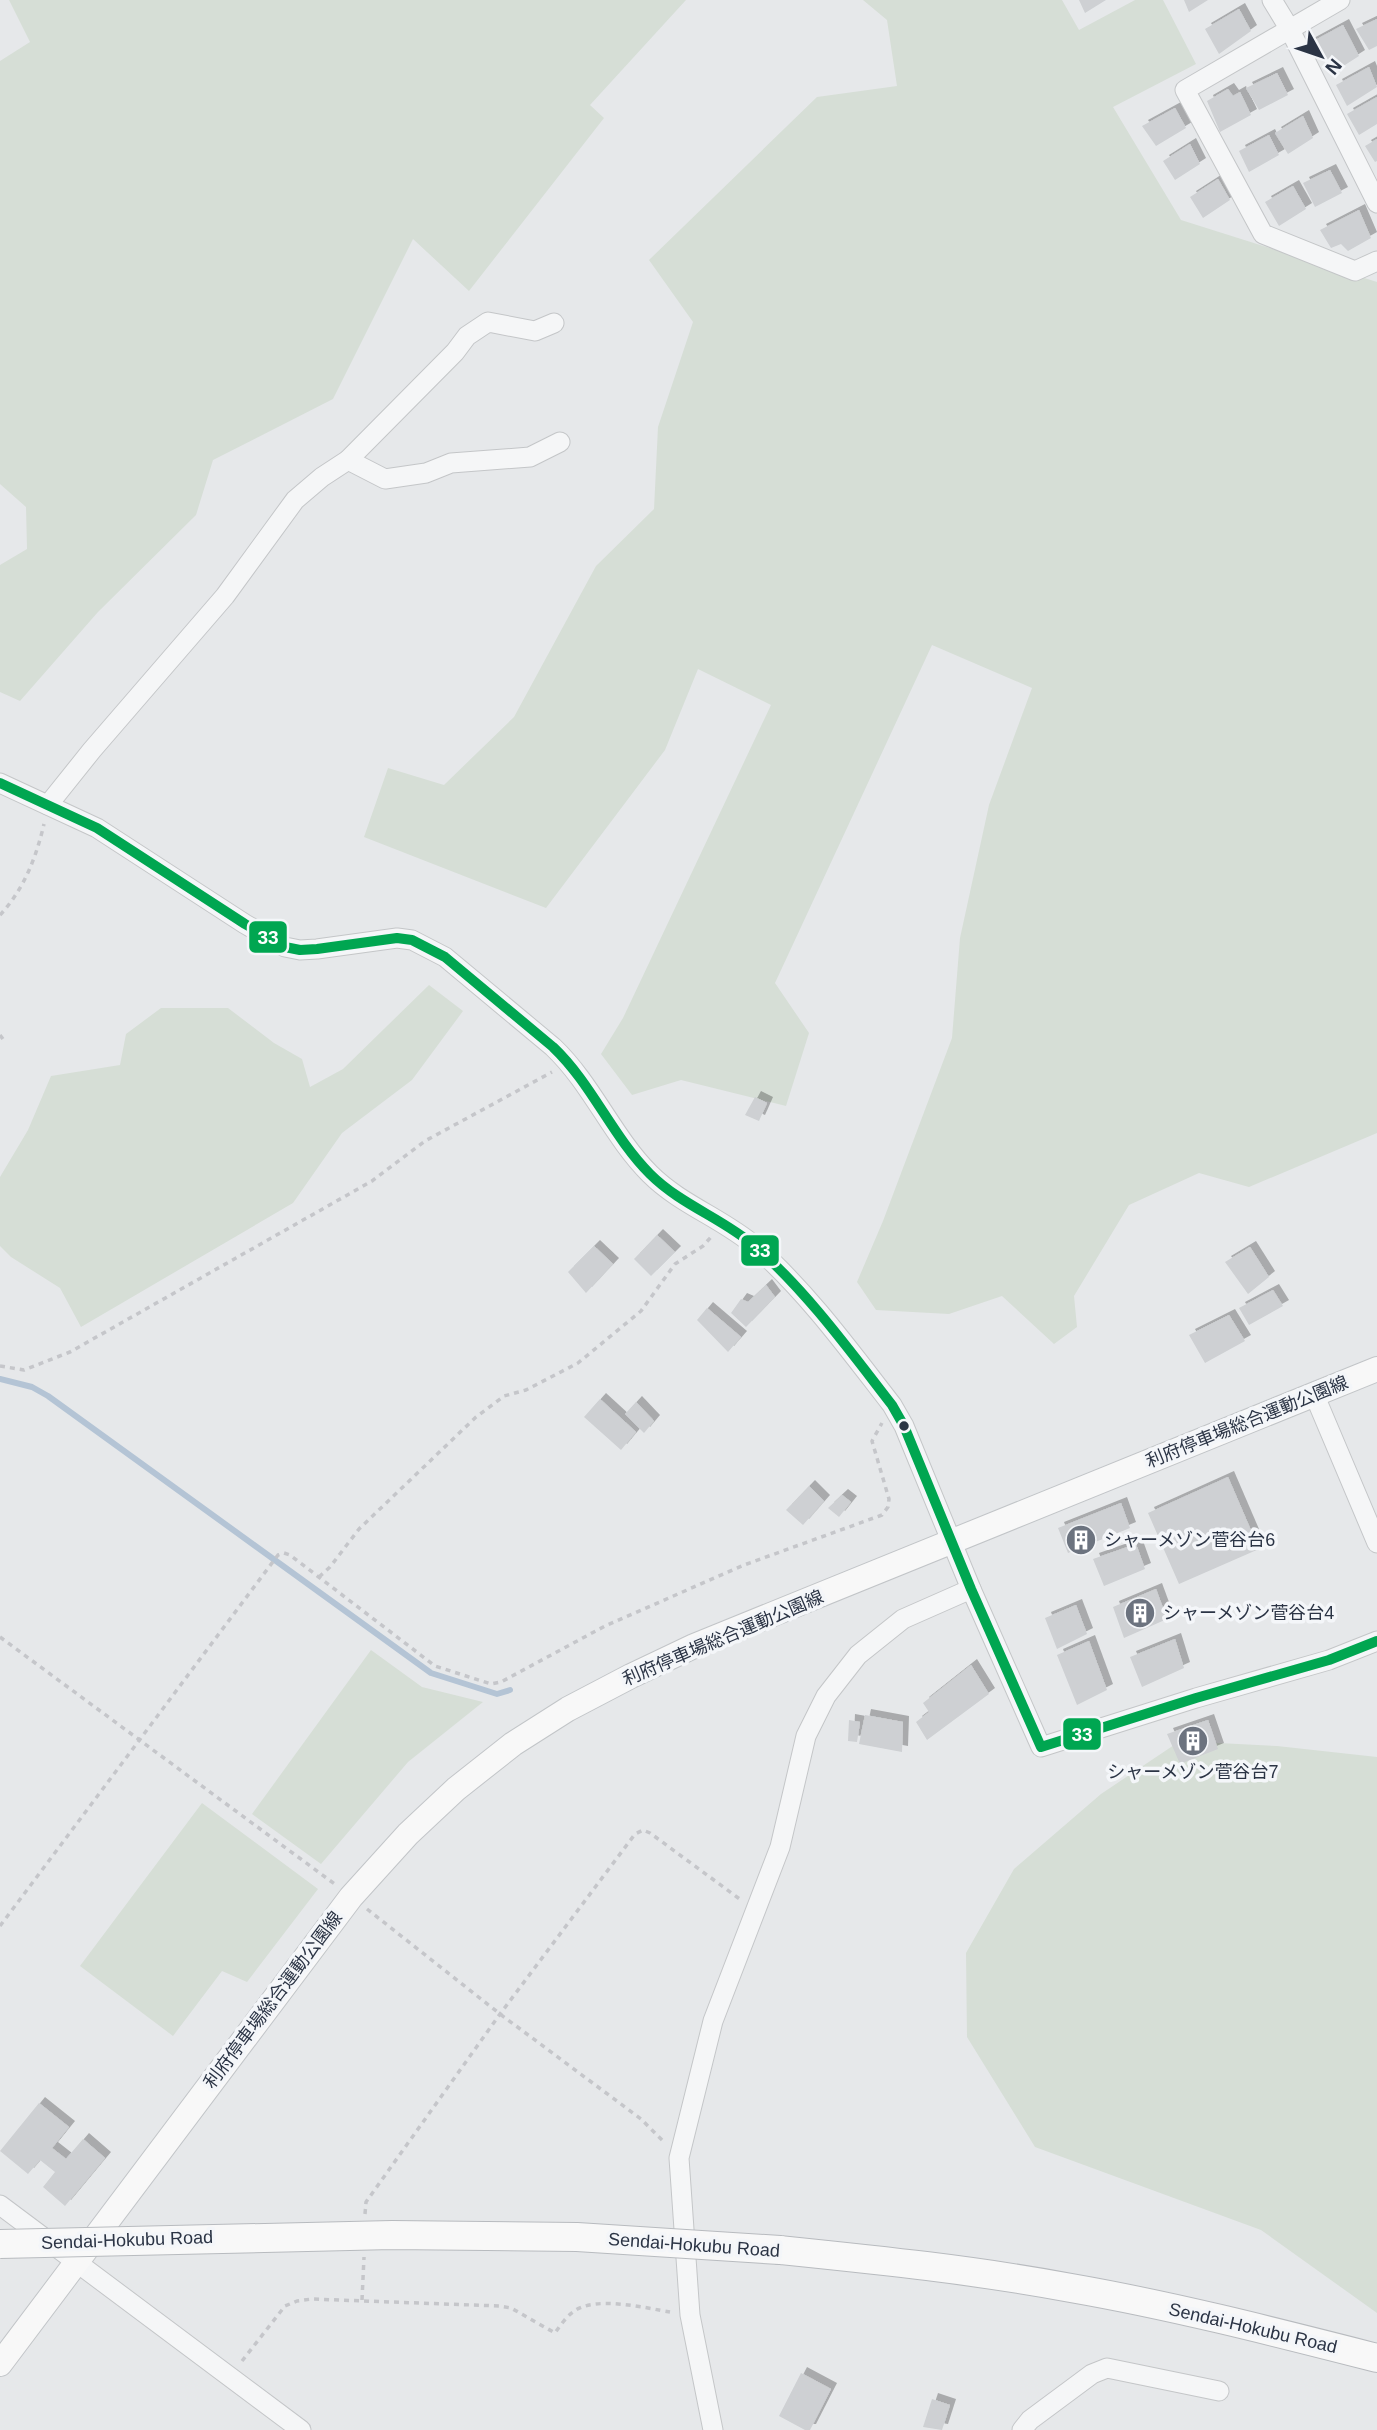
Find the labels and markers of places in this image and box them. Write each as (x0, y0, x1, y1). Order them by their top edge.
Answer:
unlabelled marker (897, 1419, 911, 1433)
building icon: シャーメゾン菅谷台6 (1064, 1523, 1098, 1557)
place label: シャーメゾン菅谷台6 (1104, 1530, 1275, 1550)
building icon: シャーメゾン菅谷台4 (1123, 1596, 1157, 1630)
place label: シャーメゾン菅谷台4 (1163, 1603, 1334, 1623)
building icon: シャーメゾン菅谷台7 (1176, 1724, 1210, 1758)
place label: シャーメゾン菅谷台7 (1107, 1762, 1279, 1782)

